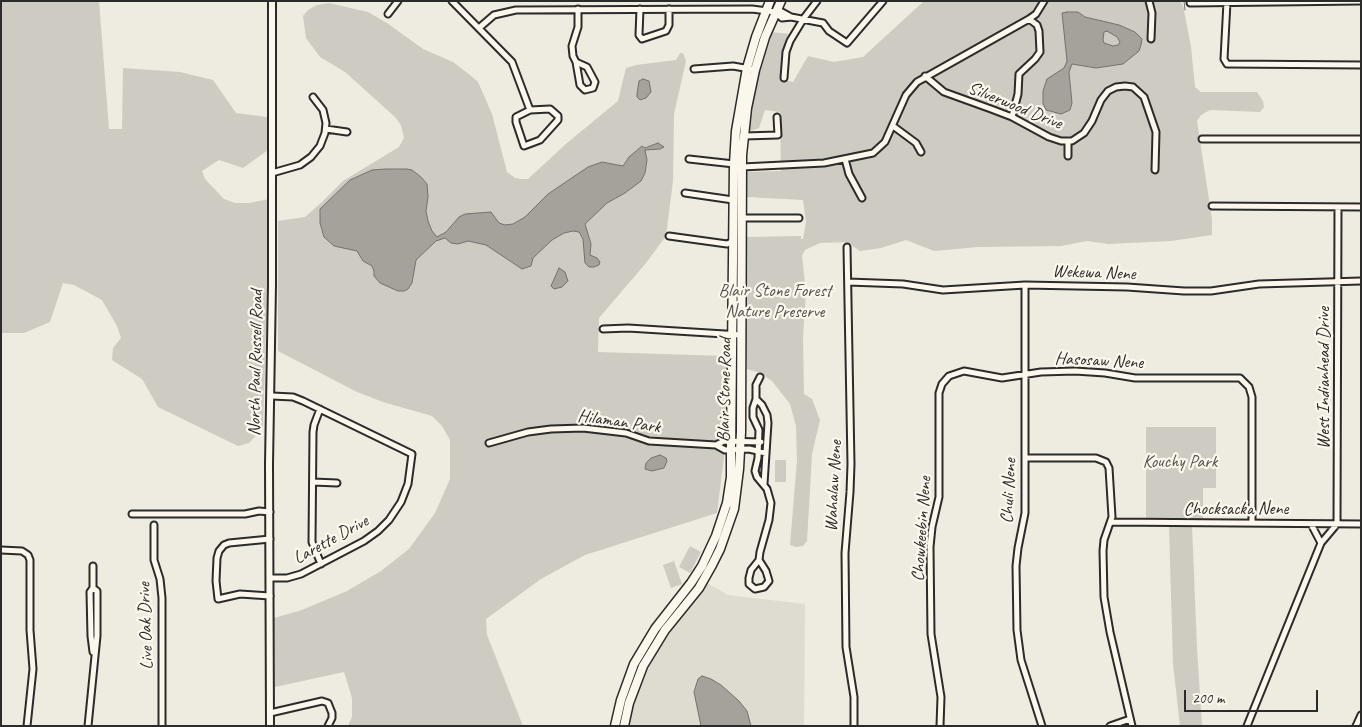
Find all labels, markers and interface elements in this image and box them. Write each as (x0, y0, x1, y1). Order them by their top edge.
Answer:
street label: Silverwood Drive (965, 77, 1065, 135)
street label: Wekewa Nene (1052, 261, 1136, 285)
park label: Blair Stone Forest Nature Preserve (719, 280, 831, 322)
street label: North Paul Russell Road (244, 290, 268, 436)
street label: West Indianhead Drive (1313, 307, 1335, 449)
street label: Blair Stone Road (713, 338, 737, 442)
street label: Hasosaw Nene (1054, 348, 1144, 374)
street label: Hilaman Park (576, 406, 662, 438)
street label: Wahalaw Nene (821, 440, 847, 532)
park label: Kouchy Park (1143, 451, 1217, 473)
street label: Chuli Nene (997, 458, 1021, 524)
street label: Chowkeebin Nene (908, 476, 936, 582)
street label: Chocksacka Nene (1184, 498, 1288, 520)
street label: Larette Drive (290, 511, 372, 569)
street label: Live Oak Drive (134, 582, 158, 670)
scale bar (1187, 680, 1321, 712)
text: 200 m (1192, 689, 1224, 708)

